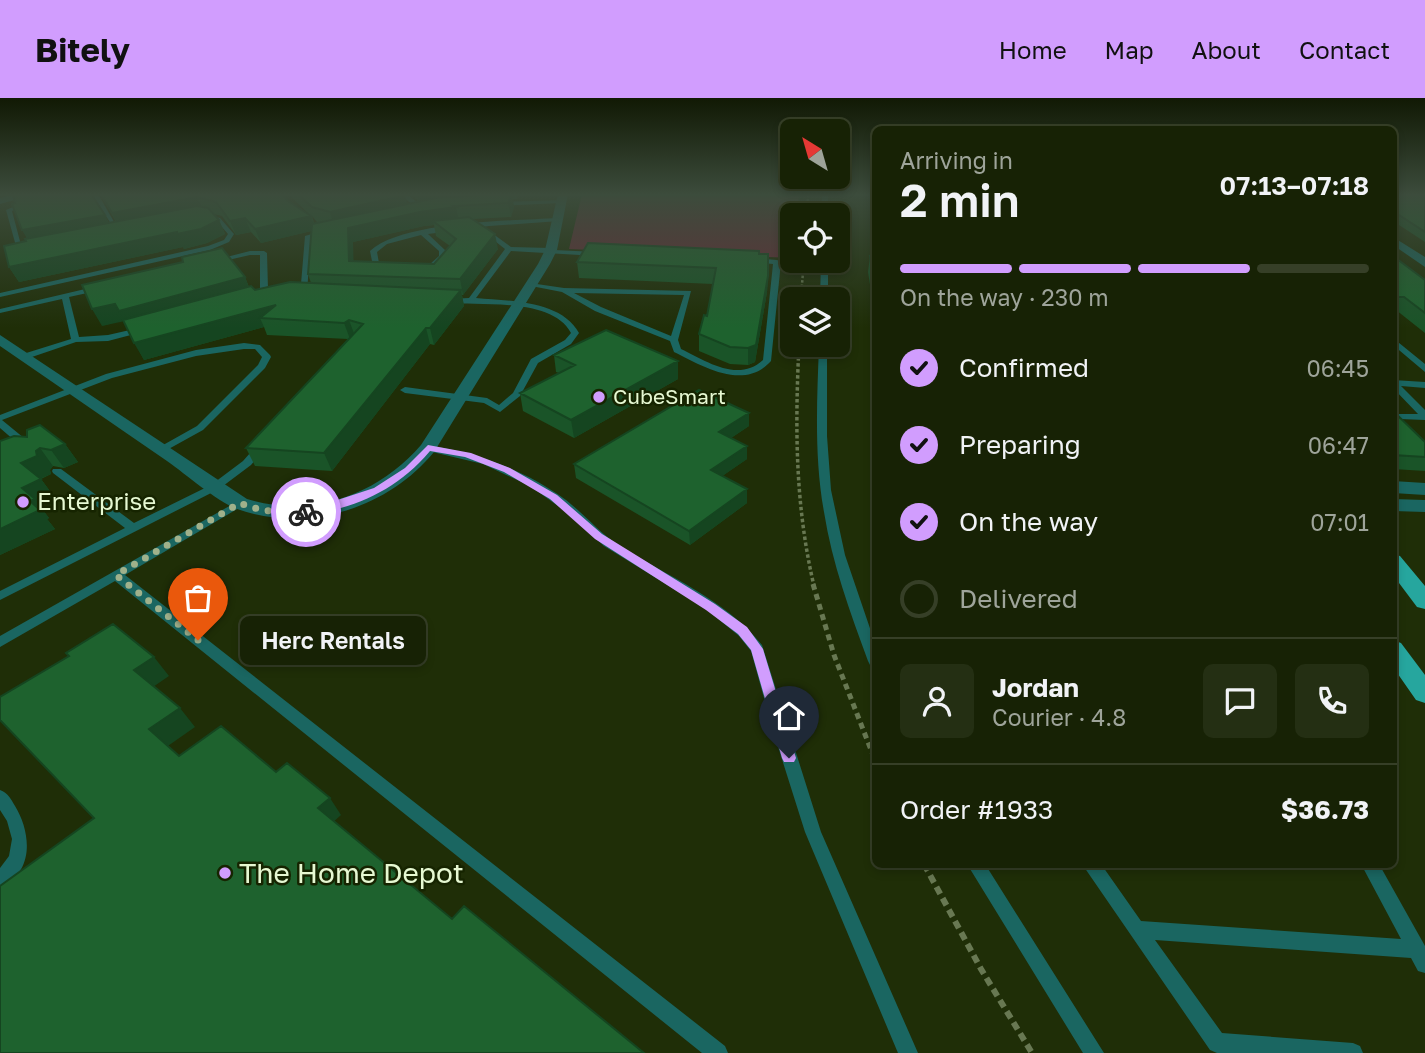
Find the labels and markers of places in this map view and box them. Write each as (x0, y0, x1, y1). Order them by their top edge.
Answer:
place label: CubeSmart (613, 383, 726, 409)
marker: CubeSmart (591, 389, 607, 405)
place label: Enterprise (37, 486, 156, 515)
marker: Enterprise (15, 494, 31, 510)
pin (168, 568, 228, 640)
callout: Herc Rentals (240, 616, 426, 664)
pin (759, 686, 819, 758)
place label: The Home Depot (239, 856, 464, 889)
marker: The Home Depot (217, 865, 233, 881)

